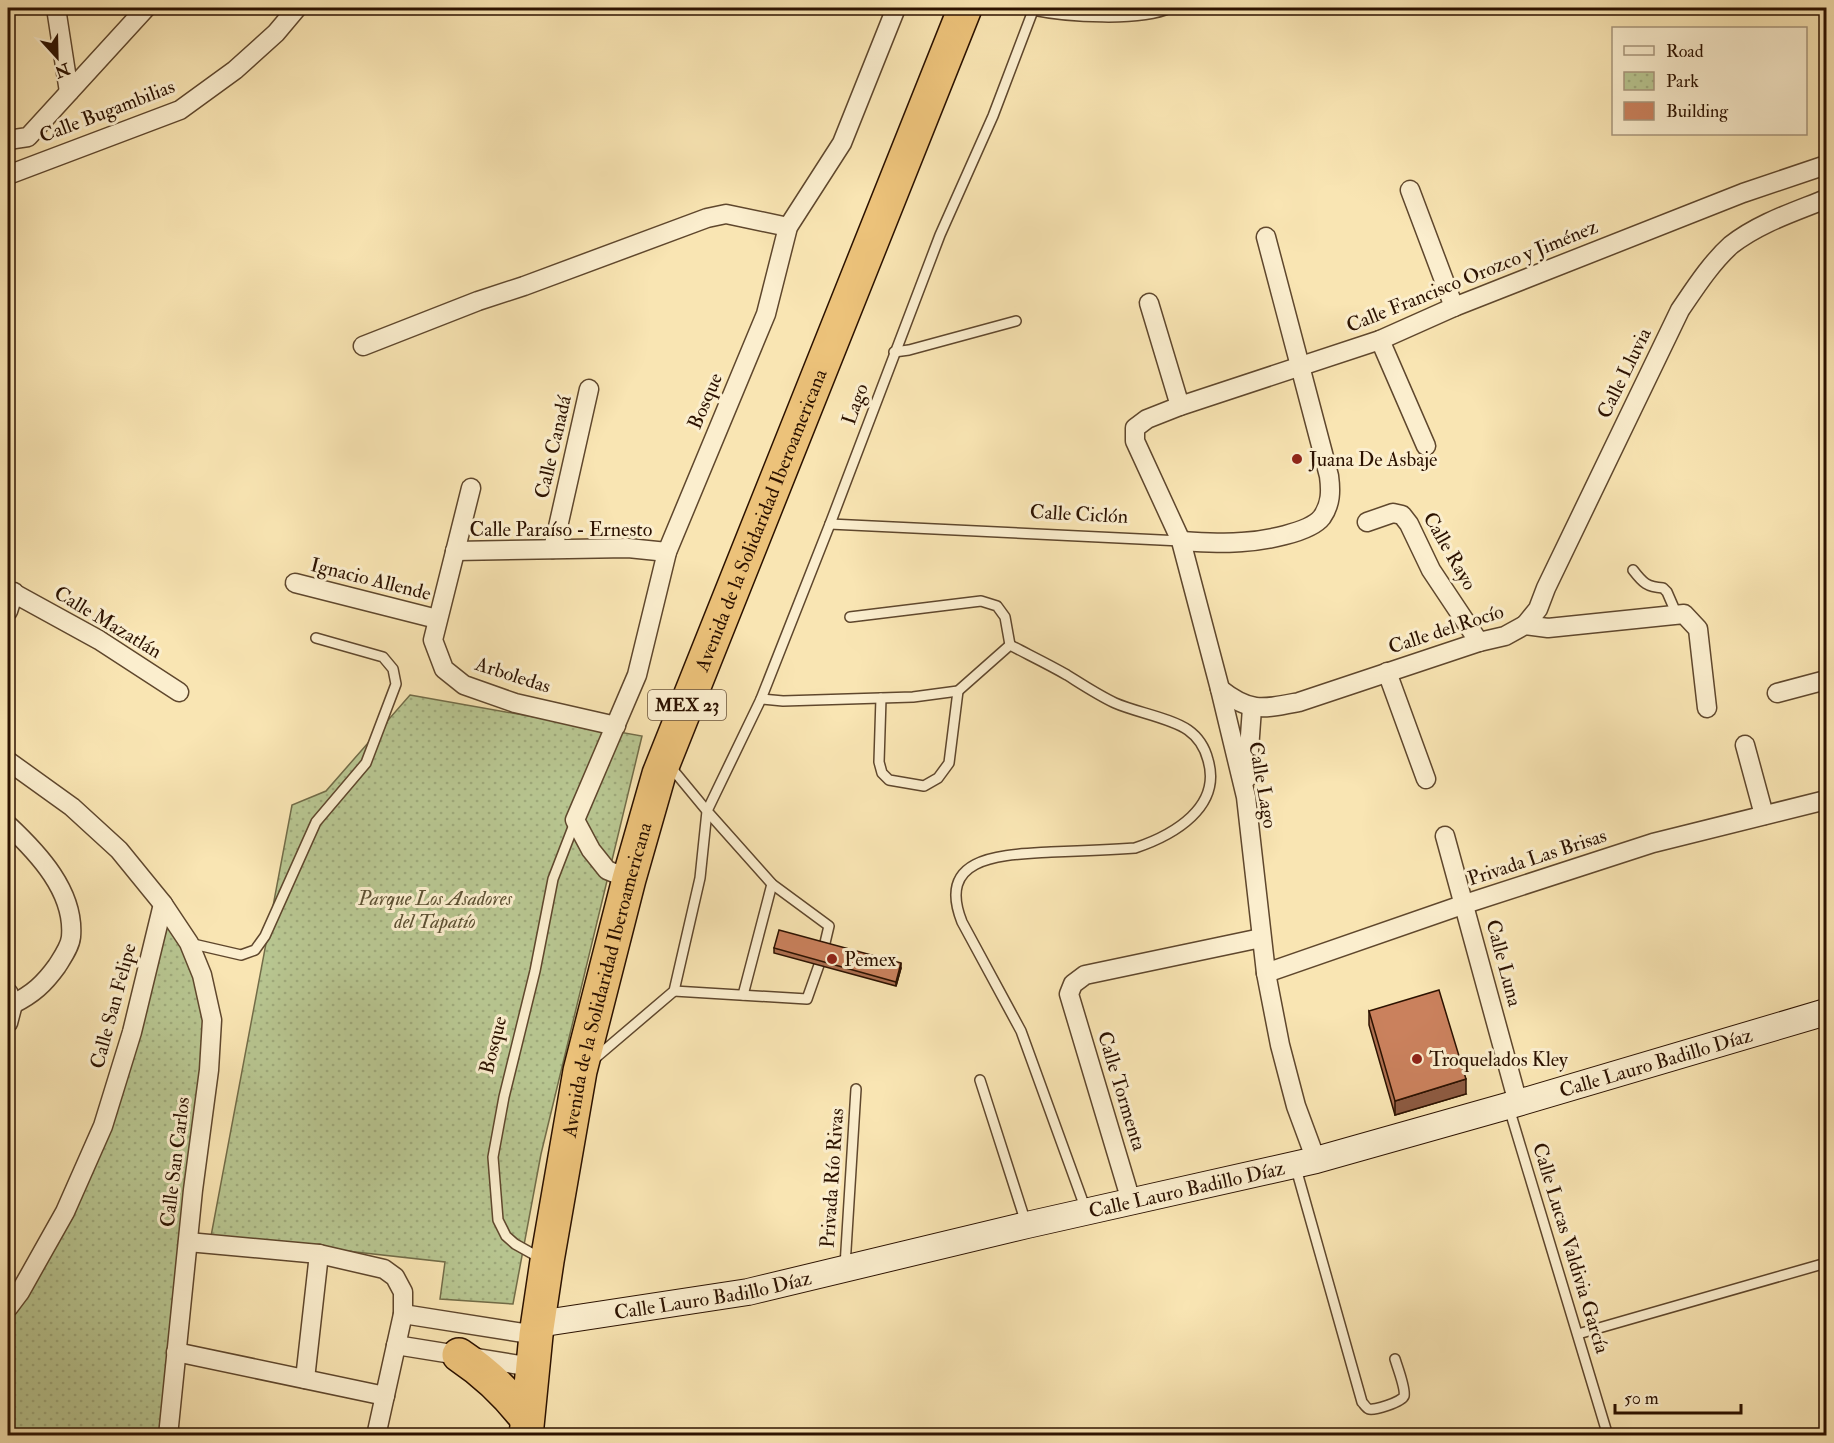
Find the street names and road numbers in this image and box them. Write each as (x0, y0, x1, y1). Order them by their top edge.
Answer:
street label: Calle Bugambilias (36, 74, 178, 148)
street label: Calle Francisco Orozco y Jiménez (1343, 214, 1602, 338)
street label: Calle Lluvia (1591, 323, 1657, 422)
street label: Avenida de la Solidaridad Iberoamericana (688, 364, 832, 676)
street label: Bosque (682, 369, 728, 433)
street label: Lago (836, 380, 874, 428)
street label: Calle Canadá (529, 392, 577, 501)
street label: Calle Ciclón (1029, 499, 1129, 529)
street label: Calle Rayo (1418, 507, 1482, 595)
street label: Calle Paraíso - Ernesto (470, 517, 652, 542)
street label: Ignacio Allende (308, 552, 434, 606)
street label: Calle Mazatlán (50, 580, 166, 664)
street label: Calle del Rocío (1385, 599, 1507, 659)
street label: Arboledas (471, 651, 554, 699)
road number: MEX 23 (648, 690, 726, 720)
street label: Calle Lago (1243, 740, 1283, 830)
street label: Avenida de la Solidaridad Iberoamericana (556, 819, 657, 1140)
street label: Privada Las Brisas (1464, 823, 1610, 891)
street label: Calle Luna (1480, 917, 1528, 1010)
street label: Calle San Felipe (84, 941, 143, 1072)
street label: Bosque (474, 1013, 512, 1077)
street label: Calle Lauro Badillo Díaz (1556, 1022, 1755, 1103)
street label: Calle Tormenta (1092, 1028, 1152, 1154)
street label: Calle San Carlos (155, 1095, 195, 1229)
street label: Privada Río Rivas (815, 1107, 849, 1249)
street label: Calle Lucas Valdivia García (1527, 1140, 1615, 1357)
street label: Calle Lauro Badillo Díaz (1086, 1155, 1287, 1223)
street label: Calle Lauro Badillo Díaz (612, 1265, 814, 1325)

